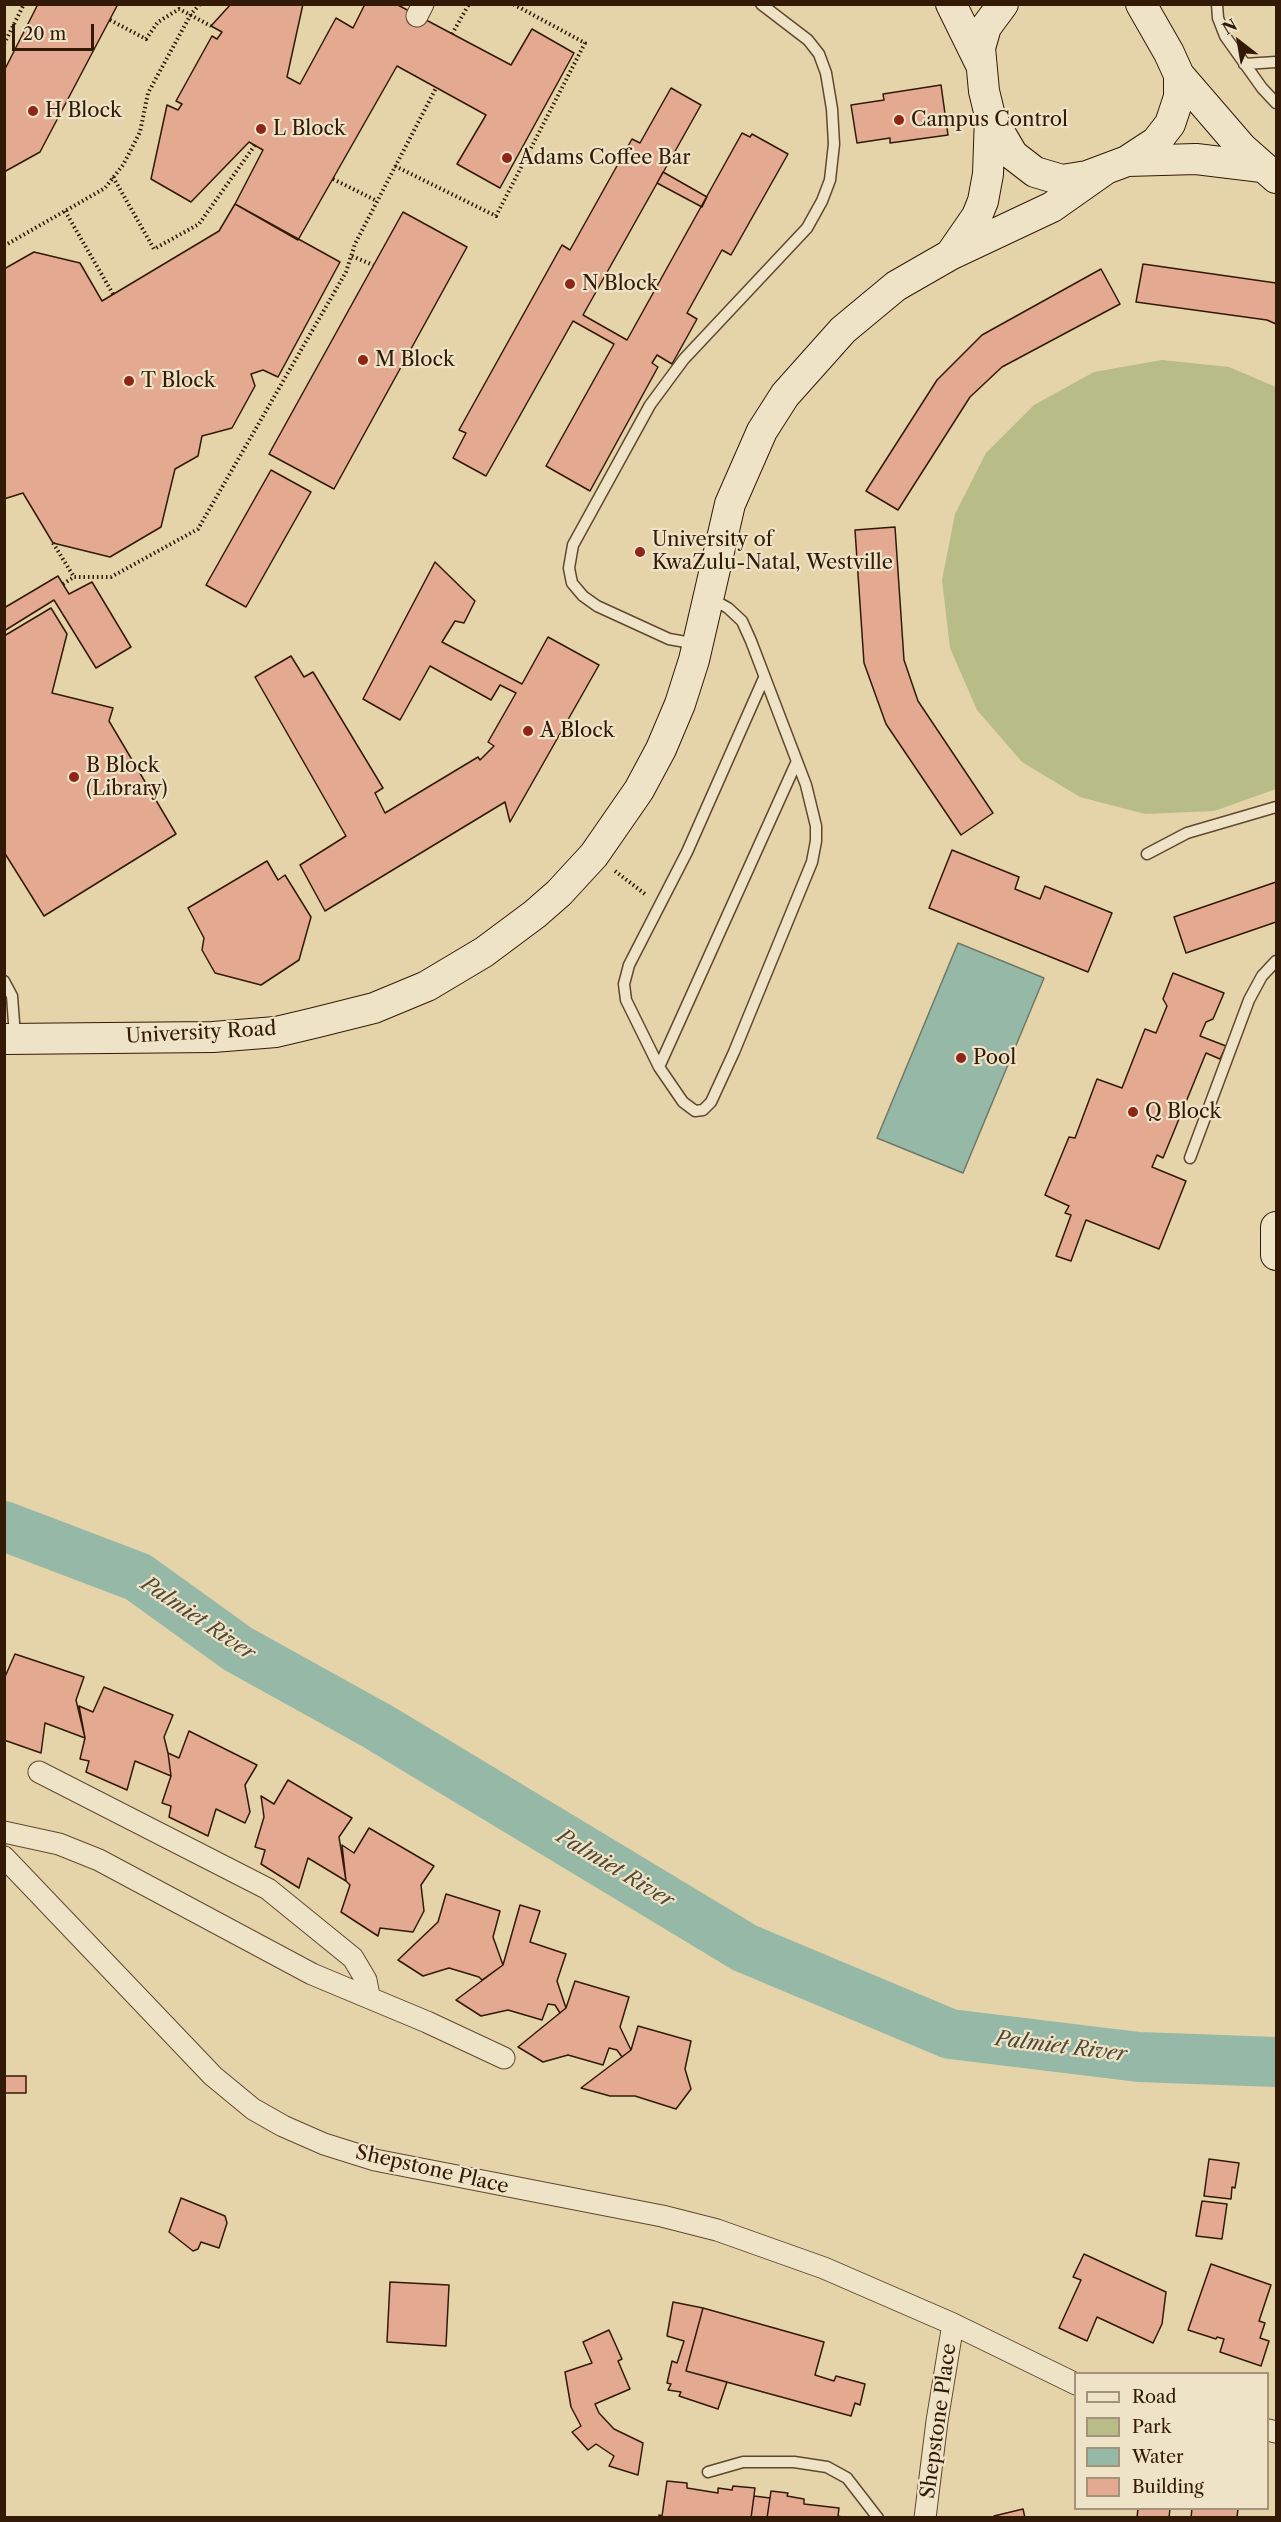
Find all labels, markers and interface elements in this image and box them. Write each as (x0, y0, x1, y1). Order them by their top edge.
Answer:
scale bar (15, 12, 98, 50)
north arrow (1209, 12, 1269, 72)
text: N (1219, 14, 1241, 39)
text: 20 m (23, 23, 66, 45)
place label: H Block (45, 99, 122, 123)
marker: H Block (26, 104, 40, 118)
place label: Campus Control (911, 108, 1068, 132)
marker: Campus Control (892, 113, 906, 127)
place label: L Block (273, 117, 346, 141)
marker: L Block (254, 122, 268, 136)
place label: Adams Coffee Bar (519, 146, 691, 170)
marker: Adams Coffee Bar (500, 151, 514, 165)
place label: N Block (582, 272, 658, 296)
marker: N Block (563, 277, 577, 291)
place label: M Block (375, 348, 455, 372)
marker: M Block (356, 353, 370, 367)
place label: T Block (141, 369, 215, 393)
marker: T Block (122, 374, 136, 388)
place label: University of KwaZulu-Natal, Westville (652, 528, 893, 575)
marker: University of KwaZulu-Natal, Westville (633, 545, 647, 559)
place label: A Block (540, 719, 614, 743)
marker: A Block (521, 724, 535, 738)
place label: B Block (Library) (86, 754, 168, 801)
marker: B Block (Library) (67, 770, 81, 784)
street label: University Road (125, 1017, 277, 1049)
place label: Pool (973, 1046, 1016, 1070)
marker: Pool (954, 1051, 968, 1065)
place label: Q Block (1145, 1100, 1221, 1124)
marker: Q Block (1126, 1105, 1140, 1119)
water label: Palmiet River (136, 1572, 260, 1666)
water label: Palmiet River (552, 1824, 678, 1914)
water label: Palmiet River (994, 2026, 1128, 2068)
street label: Shepstone Place (353, 2141, 511, 2199)
street label: Shepstone Place (916, 2342, 962, 2500)
legend (1074, 2372, 1269, 2510)
text: Road (1132, 2386, 1177, 2408)
text: Park (1132, 2416, 1171, 2438)
text: Water (1132, 2446, 1184, 2468)
text: Building (1132, 2476, 1204, 2498)

